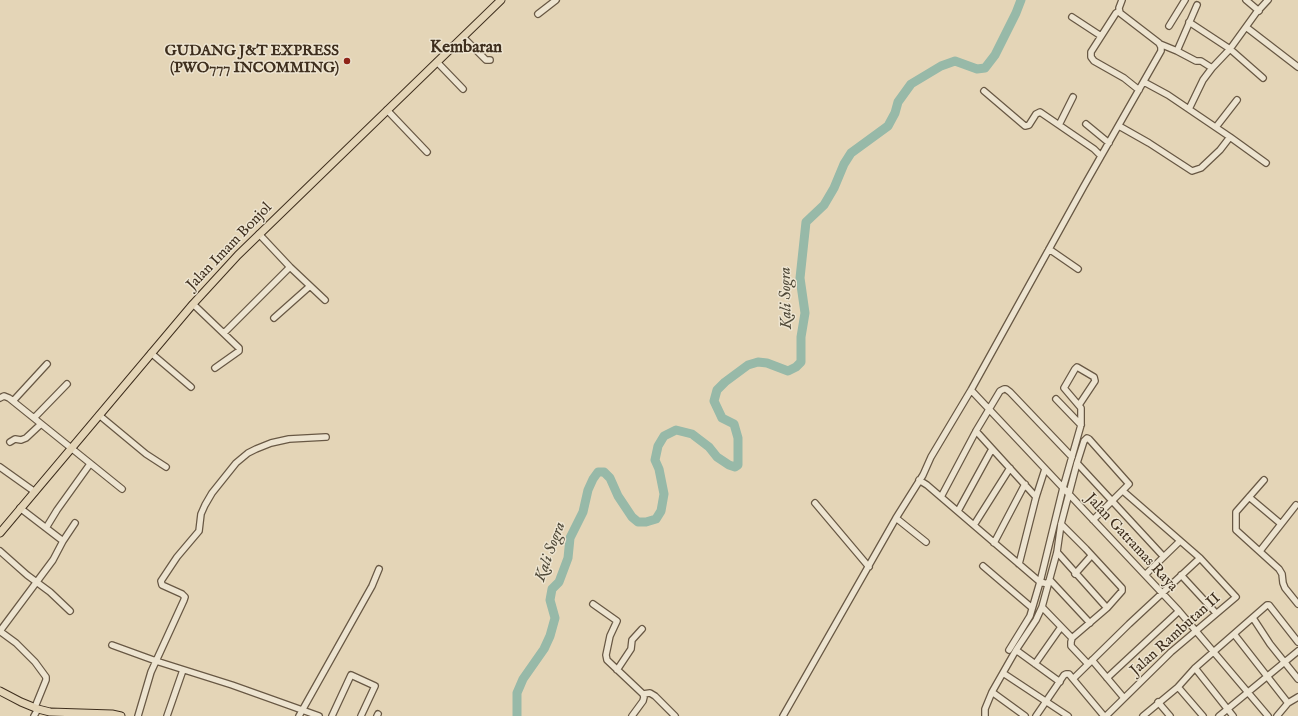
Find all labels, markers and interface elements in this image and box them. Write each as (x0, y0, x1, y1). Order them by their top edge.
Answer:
district label: Kembaran (430, 39, 502, 59)
place label: GUDANG J&T EXPRESS (PWO777 INCOMMING) (165, 43, 339, 78)
marker: GUDANG J&T EXPRESS (PWO777 INCOMMING) (342, 56, 352, 66)
street label: Jalan Imam Bonjol (184, 199, 276, 295)
water label: Kali Sogra (777, 267, 797, 329)
street label: Jalan Gatramas Raya (1081, 490, 1181, 596)
water label: Kali Sogra (531, 520, 571, 584)
street label: Jalan Rambutan II (1127, 590, 1225, 680)

